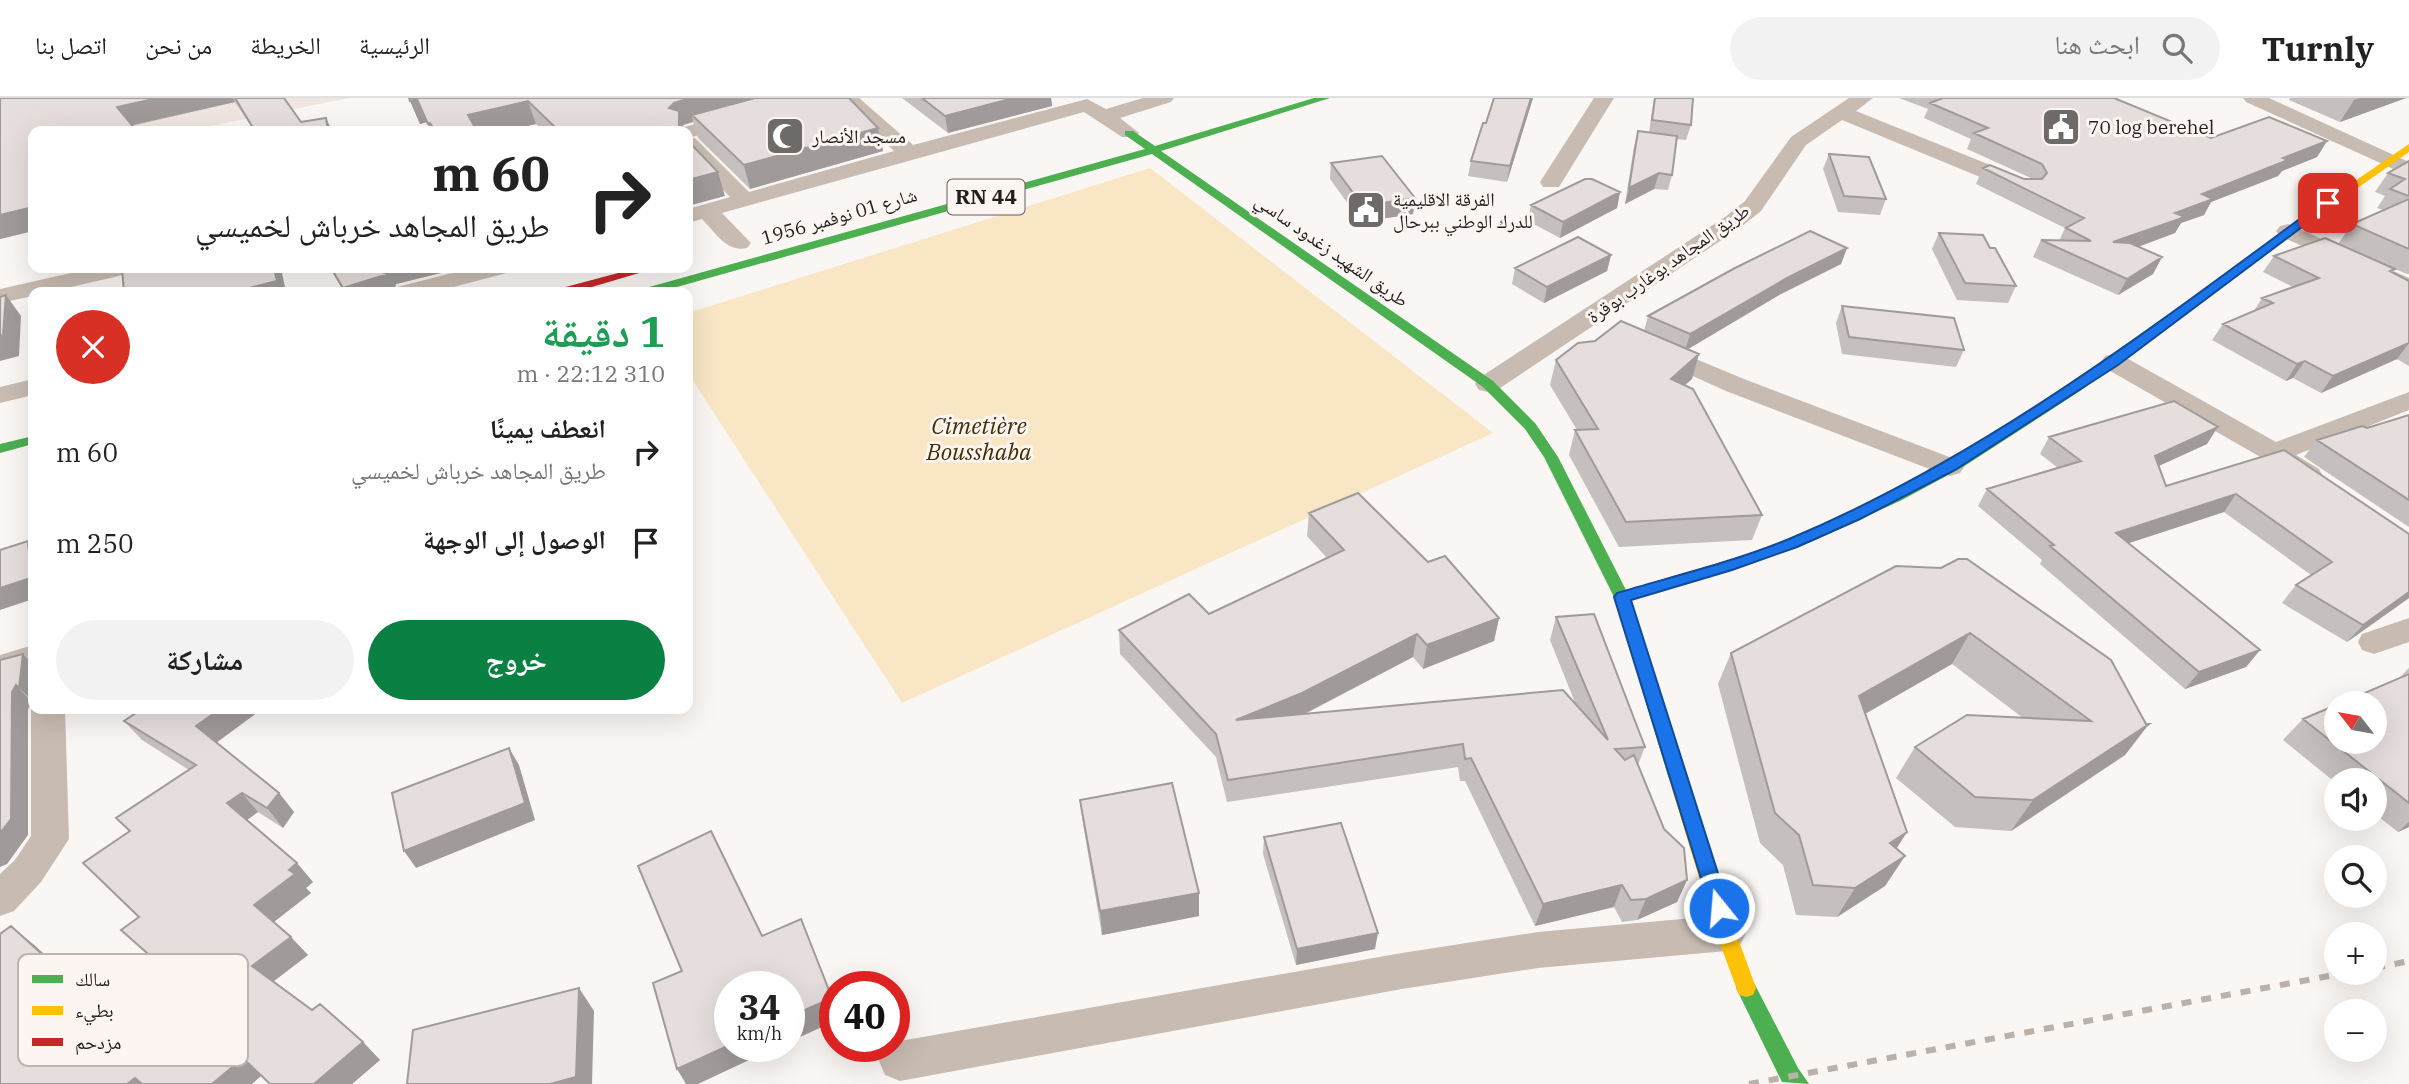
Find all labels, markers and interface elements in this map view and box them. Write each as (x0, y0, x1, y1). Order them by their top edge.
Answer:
search box (1730, 17, 2220, 80)
text: ابحث هنا (2055, 27, 2140, 61)
text: Turnly (2262, 27, 2374, 70)
text: اتصل بنا (35, 29, 107, 61)
text: من نحن (145, 29, 212, 61)
text: الخريطة (250, 29, 321, 61)
text: الرئيسية (359, 29, 430, 61)
icon: search (2158, 29, 2196, 67)
public building icon: 70 log berehel (2040, 106, 2082, 148)
mosque icon: مسجد الأنصار (764, 115, 806, 157)
place label: 70 log berehel (2088, 115, 2215, 139)
place label: مسجد الأنصار (811, 124, 906, 148)
text: 60 m (432, 141, 550, 204)
icon: right (574, 154, 665, 245)
pin (2298, 173, 2358, 233)
road number: RN 44 (948, 180, 1024, 214)
street label: شارع 01 نوفمبر 1956 (758, 182, 920, 250)
icon: arrive (2309, 184, 2347, 222)
place label: الفرقة الاقليمية للدرك الوطني ببرحال (1393, 187, 1533, 237)
street label: طريق الشهيد زغدود ساسي (1248, 188, 1413, 315)
public building icon: الفرقة الاقليمية للدرك الوطني ببرحال (1345, 189, 1387, 231)
street label: طريق المجاهد بوغارب بوقرة (1582, 198, 1754, 328)
text: طريق المجاهد خرباش لخميسي (195, 204, 550, 246)
text: 1 دقيقة (542, 304, 665, 359)
button: close (56, 310, 130, 384)
text: 310 m · 22:12 (516, 358, 665, 388)
park label: Cimetière Bousshaba (925, 410, 1032, 466)
text: انعطف يمينًا (490, 411, 606, 445)
icon: right (627, 433, 665, 471)
text: 60 m (56, 435, 118, 469)
text: طريق المجاهد خرباش لخميسي (351, 455, 606, 485)
text: الوصول إلى الوجهة (423, 522, 606, 556)
icon: arrive (627, 524, 665, 562)
text: 250 m (56, 526, 134, 560)
button: مشاركة (56, 620, 354, 700)
button: خروج (368, 620, 665, 700)
north arrow (2324, 691, 2387, 754)
map controls (2324, 691, 2387, 1062)
button: sound (2324, 768, 2387, 831)
button: search (2324, 845, 2387, 908)
position arrow (1682, 871, 1756, 945)
button: + (2324, 922, 2387, 985)
legend (18, 954, 248, 1066)
text: سالك (75, 967, 110, 991)
speed limit sign: 40 (819, 971, 910, 1062)
text: 34 (738, 984, 781, 1030)
text: بطيء (75, 998, 114, 1026)
button: − (2324, 999, 2387, 1062)
text: km/h (737, 1022, 782, 1045)
text: مزدحم (75, 1030, 121, 1055)

